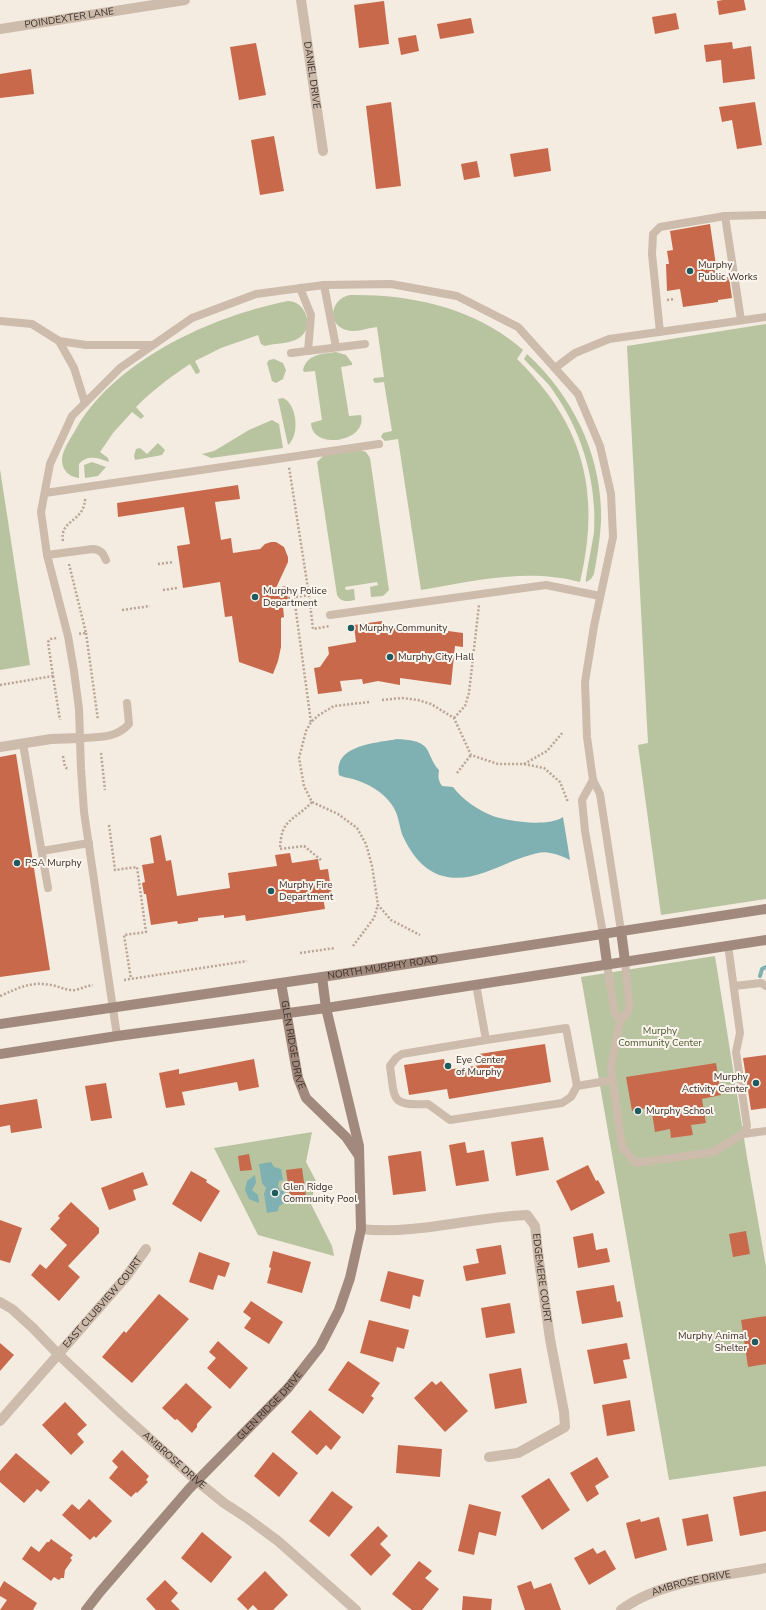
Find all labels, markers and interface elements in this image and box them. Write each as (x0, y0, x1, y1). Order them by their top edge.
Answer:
street label: POINDEXTER LANE (23, 4, 115, 32)
street label: DANIEL DRIVE (300, 41, 324, 110)
place label: Murphy Public Works (698, 258, 758, 284)
marker: Murphy Public Works (685, 266, 695, 276)
place label: Murphy Police Department (263, 584, 327, 610)
marker: Murphy Police Department (250, 592, 260, 602)
place label: Murphy Community (359, 621, 448, 635)
marker: Murphy Community (346, 623, 356, 633)
place label: Murphy City Hall (398, 650, 474, 664)
marker: Murphy City Hall (385, 652, 395, 662)
place label: PSA Murphy (25, 856, 83, 870)
marker: PSA Murphy (12, 858, 22, 868)
place label: Murphy Fire Department (279, 878, 334, 904)
marker: Murphy Fire Department (266, 886, 276, 896)
street label: NORTH MURPHY ROAD (327, 952, 439, 983)
street label: GLEN RIDGE DRIVE (277, 999, 309, 1092)
park label: Murphy Community Center (618, 1024, 702, 1050)
place label: Eye Center of Murphy (456, 1053, 505, 1079)
marker: Eye Center of Murphy (443, 1061, 453, 1071)
place label: Murphy Activity Center (682, 1070, 749, 1096)
marker: Murphy Activity Center (751, 1078, 761, 1088)
place label: Murphy School (646, 1104, 713, 1118)
marker: Murphy School (633, 1106, 643, 1116)
place label: Glen Ridge Community Pool (283, 1180, 357, 1206)
marker: Glen Ridge Community Pool (270, 1188, 280, 1198)
street label: EDGEMERE COURT (529, 1233, 555, 1324)
street label: EAST CLUBVIEW COURT (60, 1254, 146, 1351)
place label: Murphy Animal Shelter (678, 1329, 747, 1355)
marker: Murphy Animal Shelter (750, 1337, 760, 1347)
street label: GLEN RIDGE DRIVE (234, 1368, 306, 1443)
street label: AMBROSE DRIVE (139, 1428, 209, 1493)
street label: AMBROSE DRIVE (650, 1567, 732, 1599)

